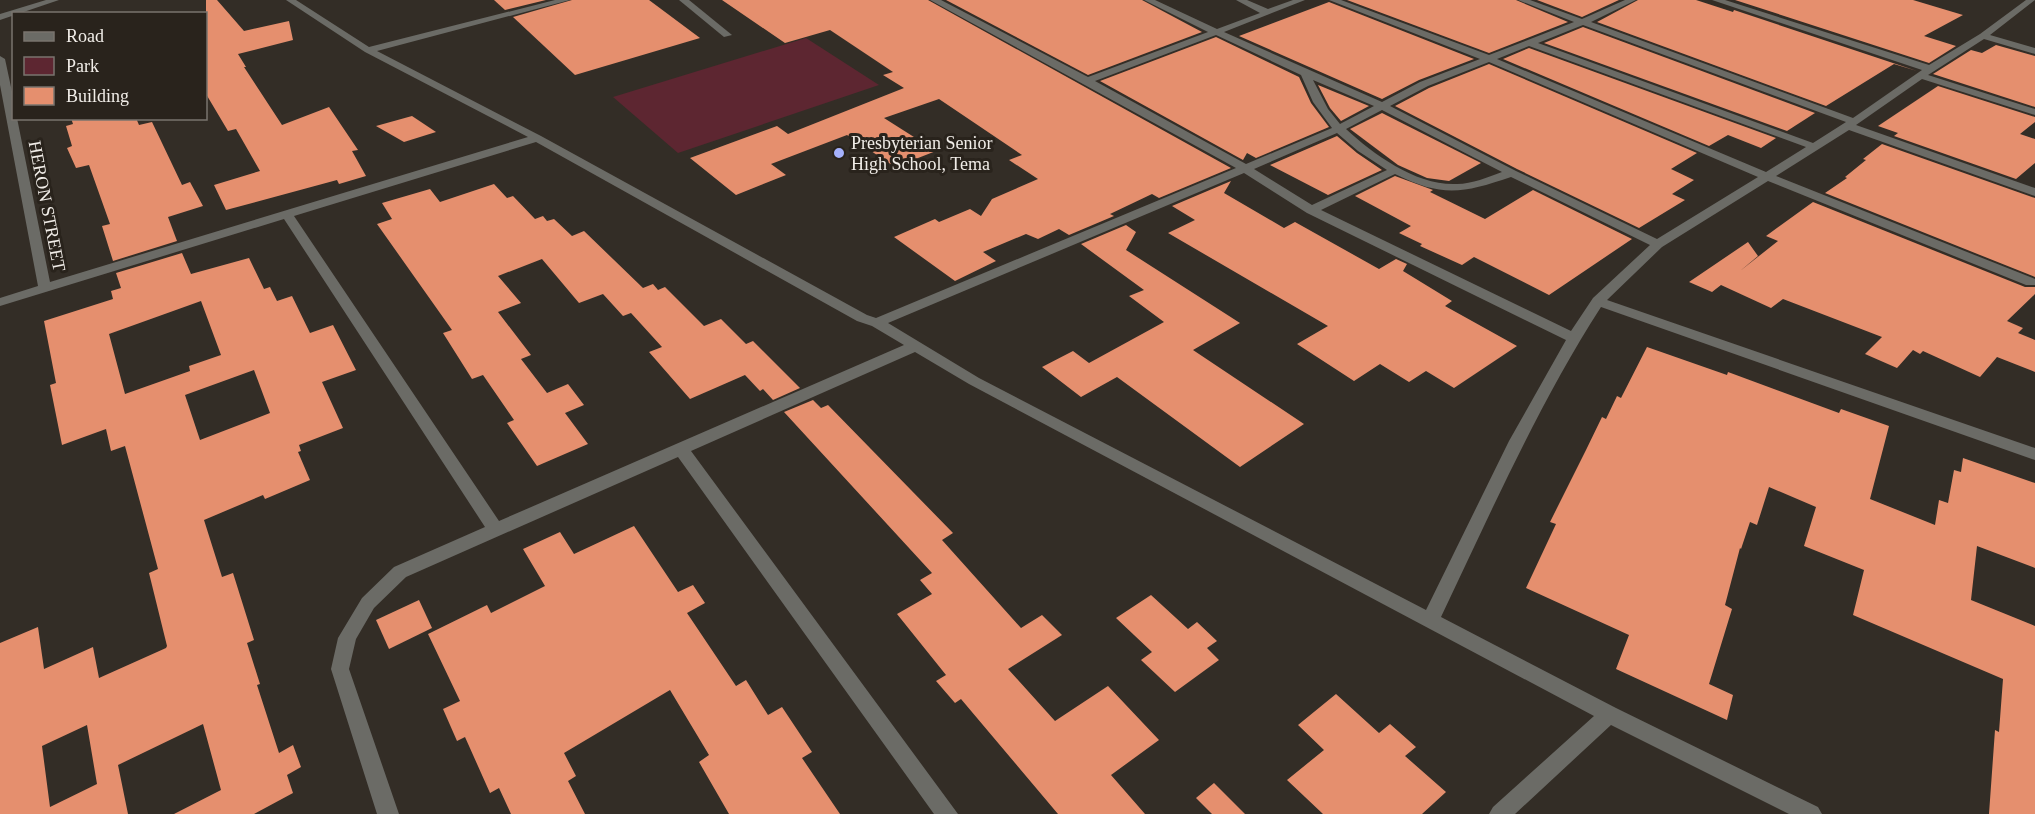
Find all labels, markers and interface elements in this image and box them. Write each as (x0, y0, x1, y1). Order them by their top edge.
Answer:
legend (12, 12, 207, 120)
text: Road (66, 26, 104, 46)
text: Park (66, 56, 99, 76)
text: Building (66, 86, 129, 106)
place label: Presbyterian Senior High School, Tema (851, 133, 992, 174)
street label: HERON STREET (25, 139, 69, 273)
marker: Presbyterian Senior High School, Tema (832, 146, 846, 160)

